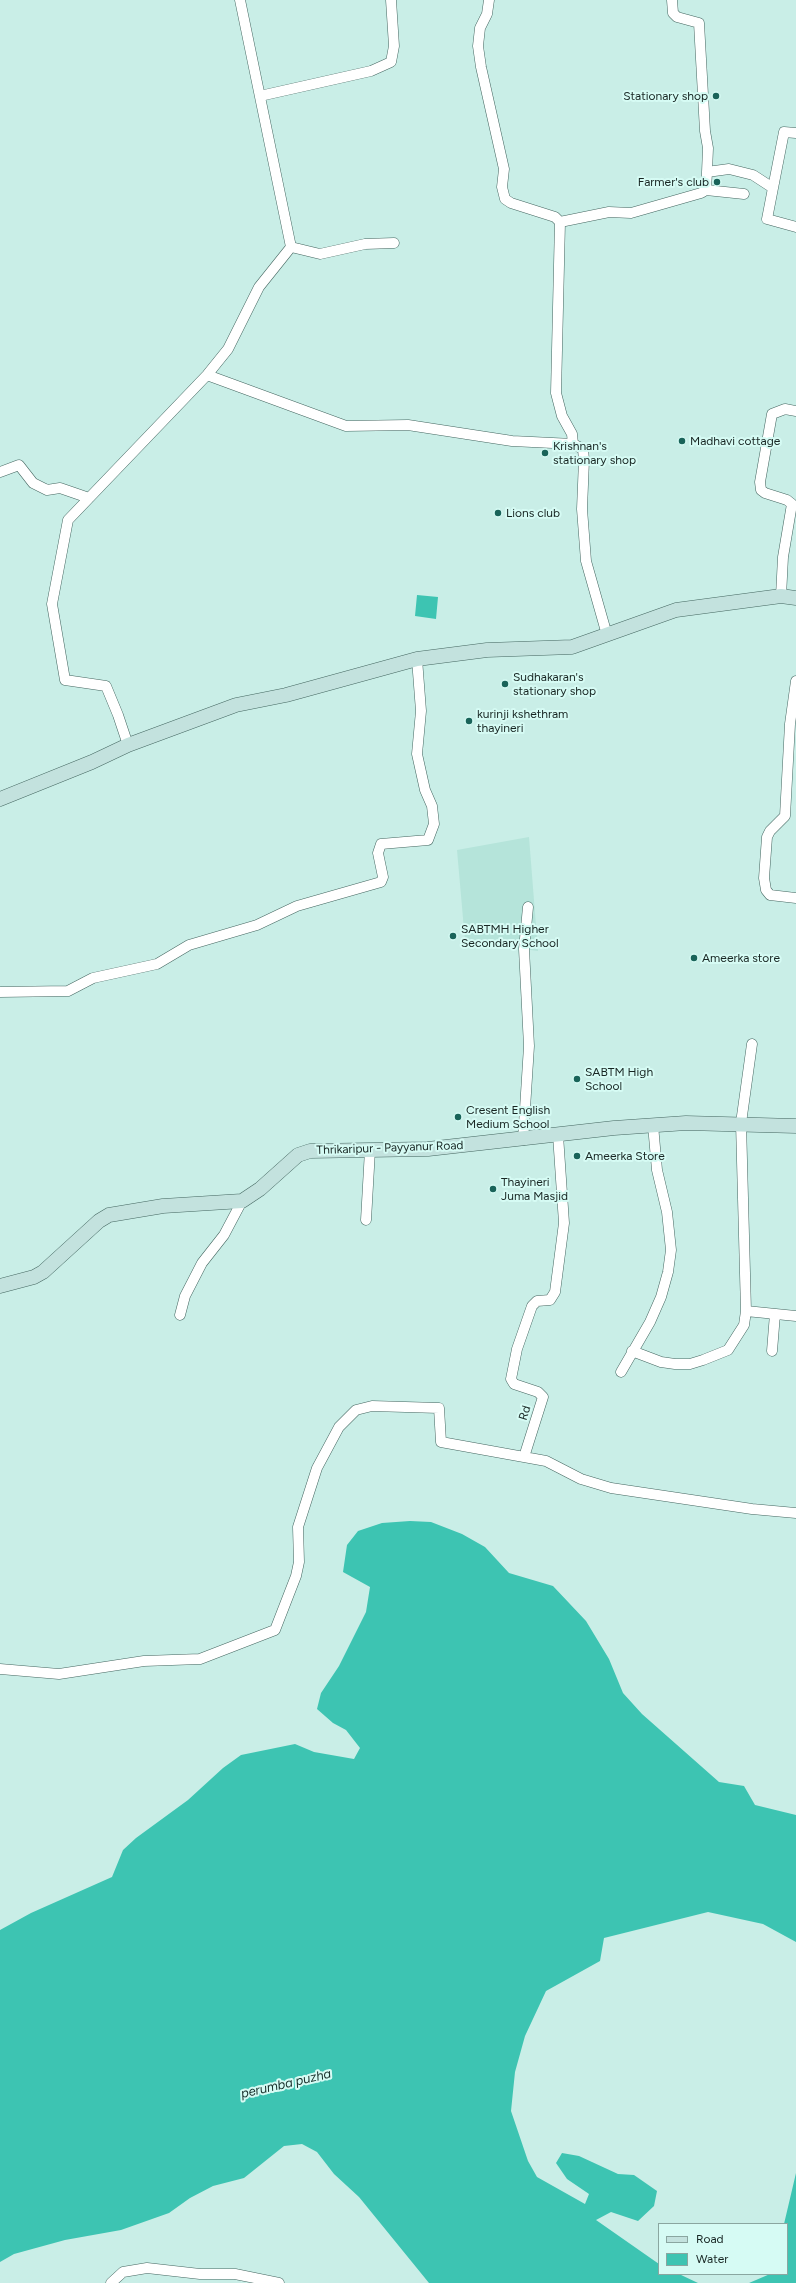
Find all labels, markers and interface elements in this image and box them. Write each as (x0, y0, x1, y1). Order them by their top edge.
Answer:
place label: Stationary shop (623, 89, 708, 103)
marker: Stationary shop (711, 91, 721, 101)
place label: Farmer's club (638, 175, 709, 189)
marker: Farmer's club (712, 177, 722, 187)
place label: Madhavi cottage (690, 434, 780, 448)
marker: Madhavi cottage (677, 436, 687, 446)
place label: Krishnan's stationary shop (553, 439, 636, 467)
marker: Krishnan's stationary shop (540, 448, 550, 458)
place label: Lions club (506, 506, 560, 520)
marker: Lions club (493, 508, 503, 518)
place label: Sudhakaran's stationary shop (513, 670, 596, 698)
marker: Sudhakaran's stationary shop (500, 679, 510, 689)
place label: kurinji kshethram thayineri (477, 707, 568, 735)
marker: kurinji kshethram thayineri (464, 716, 474, 726)
place label: SABTMH Higher Secondary School (461, 922, 559, 950)
marker: SABTMH Higher Secondary School (448, 931, 458, 941)
place label: Ameerka store (702, 951, 780, 965)
marker: Ameerka store (689, 953, 699, 963)
place label: SABTM High School (585, 1065, 653, 1093)
marker: SABTM High School (572, 1074, 582, 1084)
place label: Cresent English Medium School (466, 1103, 550, 1131)
marker: Cresent English Medium School (453, 1112, 463, 1122)
street label: Thrikaripur - Payyanur Road (316, 1138, 464, 1158)
place label: Ameerka Store (585, 1149, 665, 1163)
marker: Ameerka Store (572, 1151, 582, 1161)
place label: Thayineri Juma Masjid (501, 1175, 568, 1203)
marker: Thayineri Juma Masjid (488, 1184, 498, 1194)
street label: Rd (516, 1404, 534, 1422)
water label: perumba puzha (239, 2066, 333, 2102)
legend (658, 2223, 788, 2275)
text: Road (696, 2232, 724, 2246)
text: Water (696, 2252, 728, 2266)

